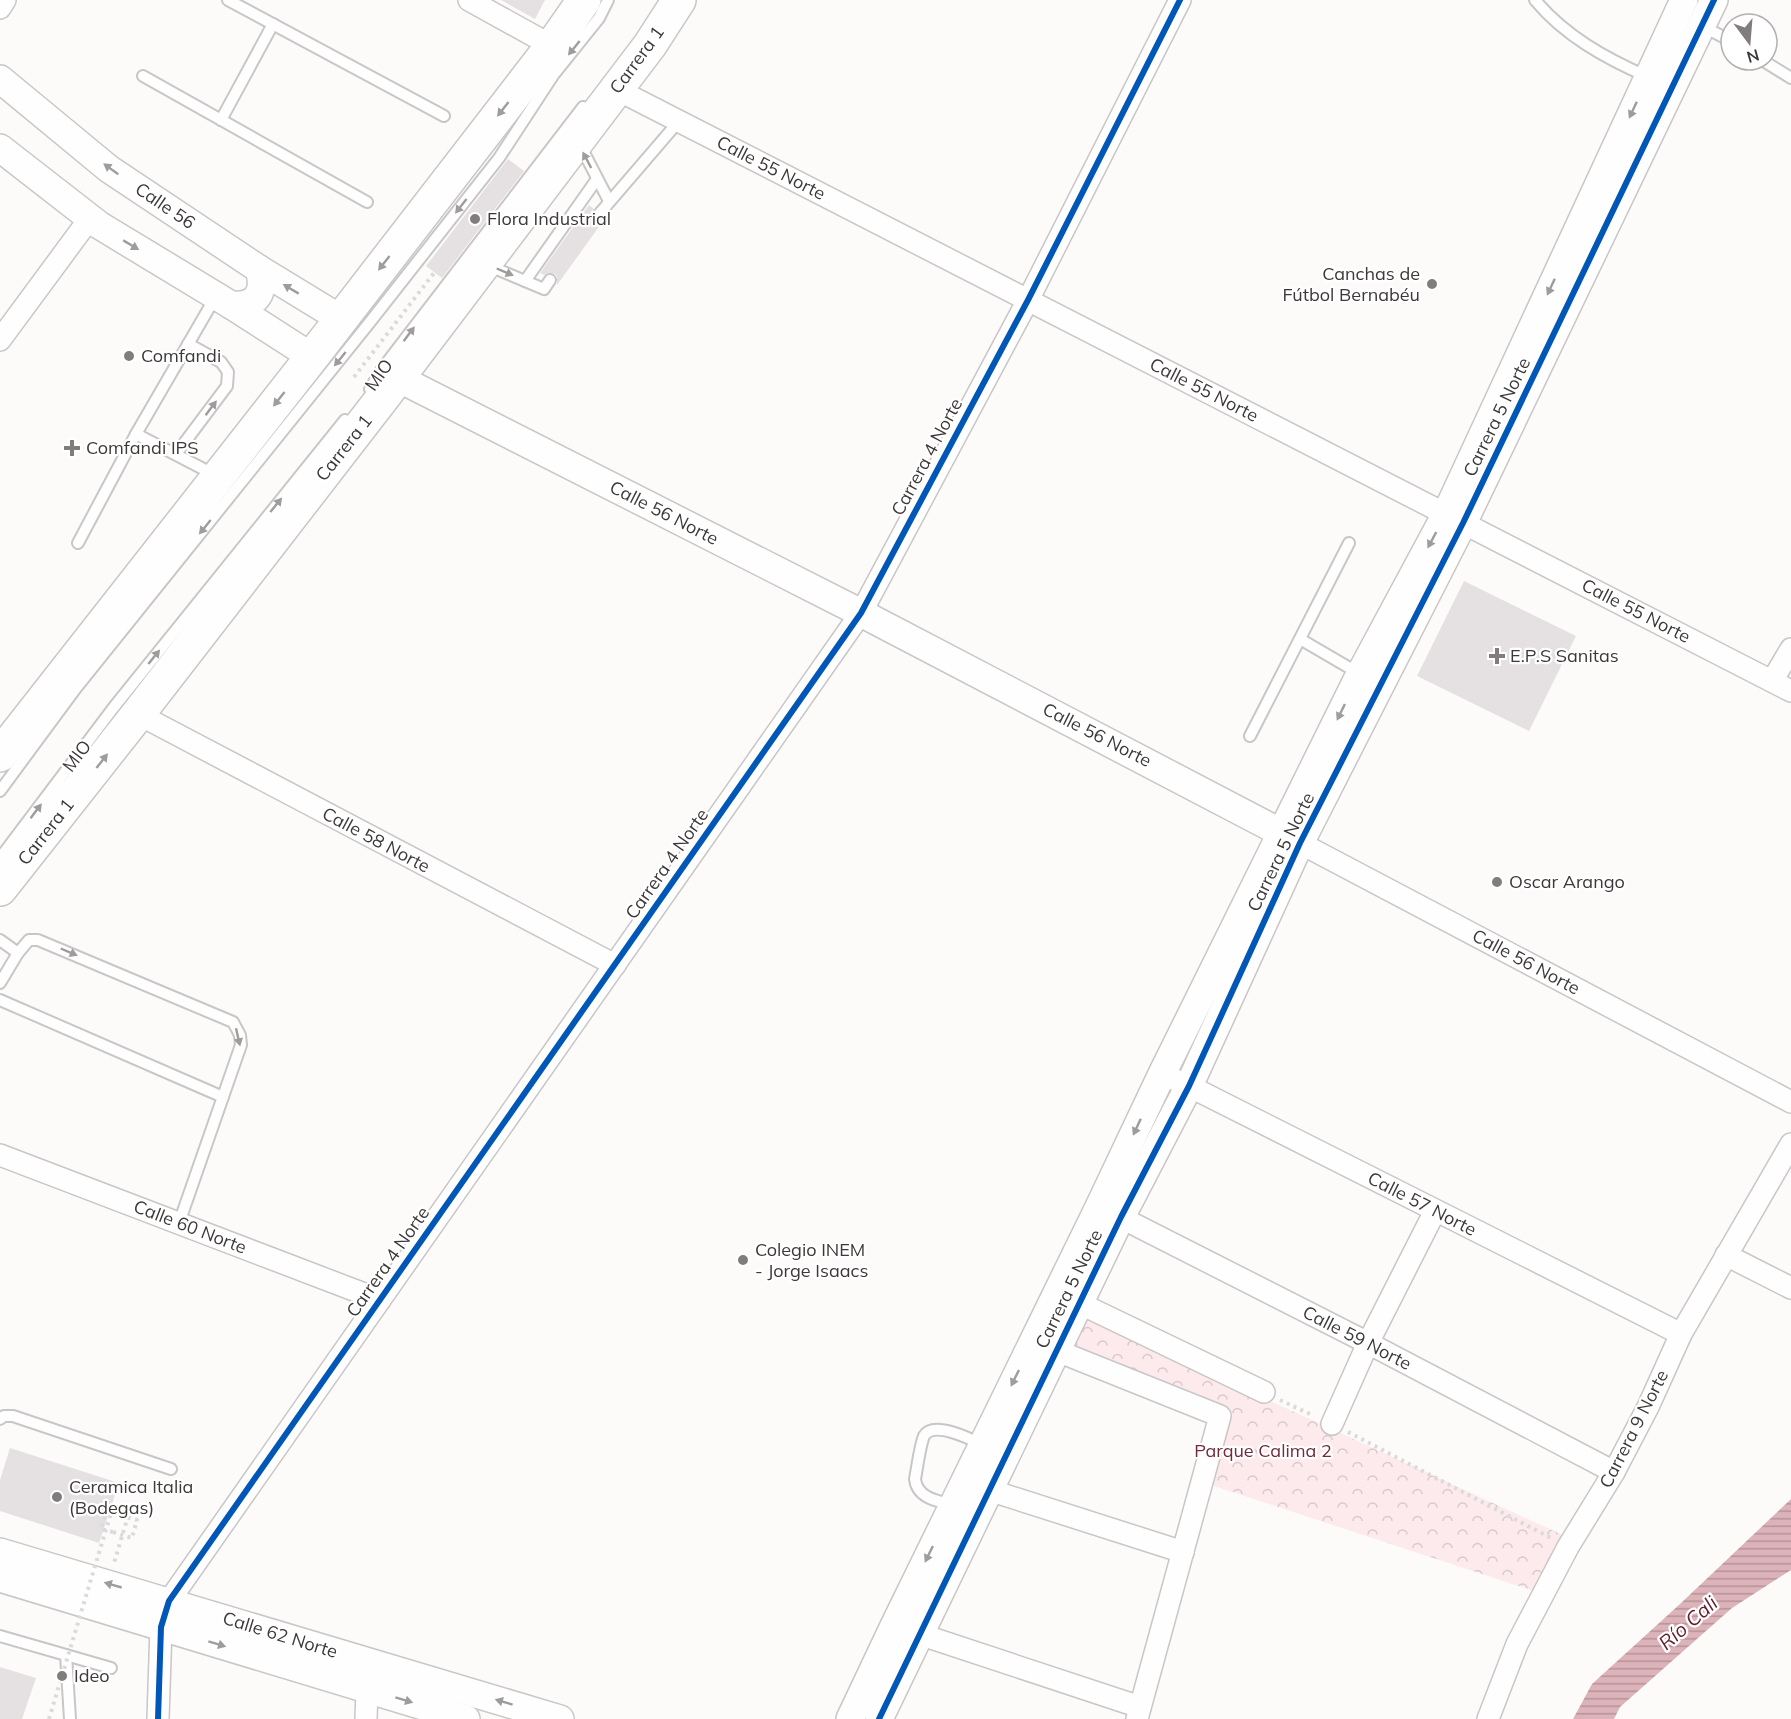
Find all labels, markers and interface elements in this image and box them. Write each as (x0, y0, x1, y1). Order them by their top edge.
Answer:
north arrow (1719, 12, 1779, 72)
street label: Carrera 1 (604, 21, 669, 98)
one-way arrow (569, 40, 581, 55)
text: N (1745, 45, 1762, 68)
one-way arrow (497, 101, 510, 117)
one-way arrow (1628, 102, 1637, 119)
street label: Calle 55 Norte (713, 130, 829, 205)
one-way arrow (582, 151, 592, 168)
one-way arrow (103, 164, 118, 176)
street label: Calle 56 (131, 177, 200, 234)
one-way arrow (455, 198, 468, 214)
place label: Flora Industrial (487, 207, 611, 230)
marker: Flora Industrial (468, 212, 482, 226)
one-way arrow (123, 239, 139, 250)
one-way arrow (377, 255, 390, 271)
place label: Canchas de Fútbol Bernabéu (1282, 262, 1420, 306)
one-way arrow (496, 267, 514, 277)
marker: Canchas de Fútbol Bernabéu (1425, 277, 1439, 291)
one-way arrow (1546, 279, 1556, 297)
one-way arrow (283, 283, 299, 294)
one-way arrow (403, 327, 415, 343)
place label: Comfandi (141, 344, 221, 367)
marker: Comfandi (122, 349, 136, 363)
one-way arrow (335, 352, 347, 367)
street label: Calle 55 Norte (1146, 352, 1262, 427)
street label: Carrera 5 Norte (1458, 353, 1535, 480)
street label: MIO (359, 354, 398, 395)
one-way arrow (274, 391, 286, 406)
street label: Carrera 4 Norte (886, 394, 967, 519)
one-way arrow (205, 400, 217, 416)
street label: Carrera 1 (310, 410, 377, 486)
place label: Comfandi IPS (86, 436, 198, 459)
marker: Comfandi IPS (63, 439, 81, 457)
street label: Calle 56 Norte (606, 475, 722, 550)
one-way arrow (270, 497, 283, 513)
one-way arrow (199, 520, 212, 535)
one-way arrow (1427, 532, 1437, 549)
street label: Calle 55 Norte (1578, 573, 1694, 648)
place label: E.P.S Sanitas (1510, 644, 1619, 667)
marker: E.P.S Sanitas (1488, 647, 1506, 665)
one-way arrow (147, 649, 160, 664)
street label: Calle 56 Norte (1039, 697, 1155, 772)
one-way arrow (1336, 704, 1346, 721)
street label: MIO (57, 735, 96, 776)
one-way arrow (95, 753, 108, 769)
street label: Carrera 5 Norte (1242, 788, 1319, 915)
street label: Carrera 1 (12, 794, 79, 870)
street label: Calle 58 Norte (318, 801, 434, 878)
one-way arrow (29, 804, 41, 819)
street label: Carrera 4 Norte (620, 804, 713, 923)
place label: Oscar Arango (1509, 870, 1625, 893)
marker: Oscar Arango (1490, 875, 1504, 889)
street label: Calle 56 Norte (1468, 923, 1584, 1000)
one-way arrow (60, 948, 77, 957)
one-way arrow (234, 1028, 244, 1046)
one-way arrow (1132, 1119, 1141, 1136)
street label: Calle 57 Norte (1364, 1166, 1480, 1241)
street label: Calle 60 Norte (131, 1194, 250, 1259)
street label: Carrera 4 Norte (341, 1202, 434, 1321)
street label: Carrera 5 Norte (1030, 1225, 1107, 1352)
place label: Colegio INEM - Jorge Isaacs (755, 1238, 868, 1282)
marker: Colegio INEM - Jorge Isaacs (736, 1253, 750, 1267)
street label: Calle 59 Norte (1299, 1300, 1415, 1375)
street label: Carrera 9 Norte (1594, 1366, 1673, 1492)
one-way arrow (1011, 1370, 1020, 1387)
park label: Parque Calima 2 (1194, 1439, 1332, 1462)
place label: Ceramica Italia (Bodegas) (69, 1475, 193, 1519)
marker: Ceramica Italia (Bodegas) (50, 1490, 64, 1504)
one-way arrow (925, 1545, 934, 1562)
one-way arrow (104, 1580, 122, 1589)
water label: Río Cali (1653, 1590, 1723, 1655)
street label: Calle 62 Norte (220, 1606, 340, 1663)
one-way arrow (208, 1640, 226, 1649)
place label: Ideo (74, 1664, 110, 1687)
marker: Ideo (55, 1669, 69, 1683)
one-way arrow (395, 1696, 413, 1705)
one-way arrow (495, 1697, 513, 1706)

